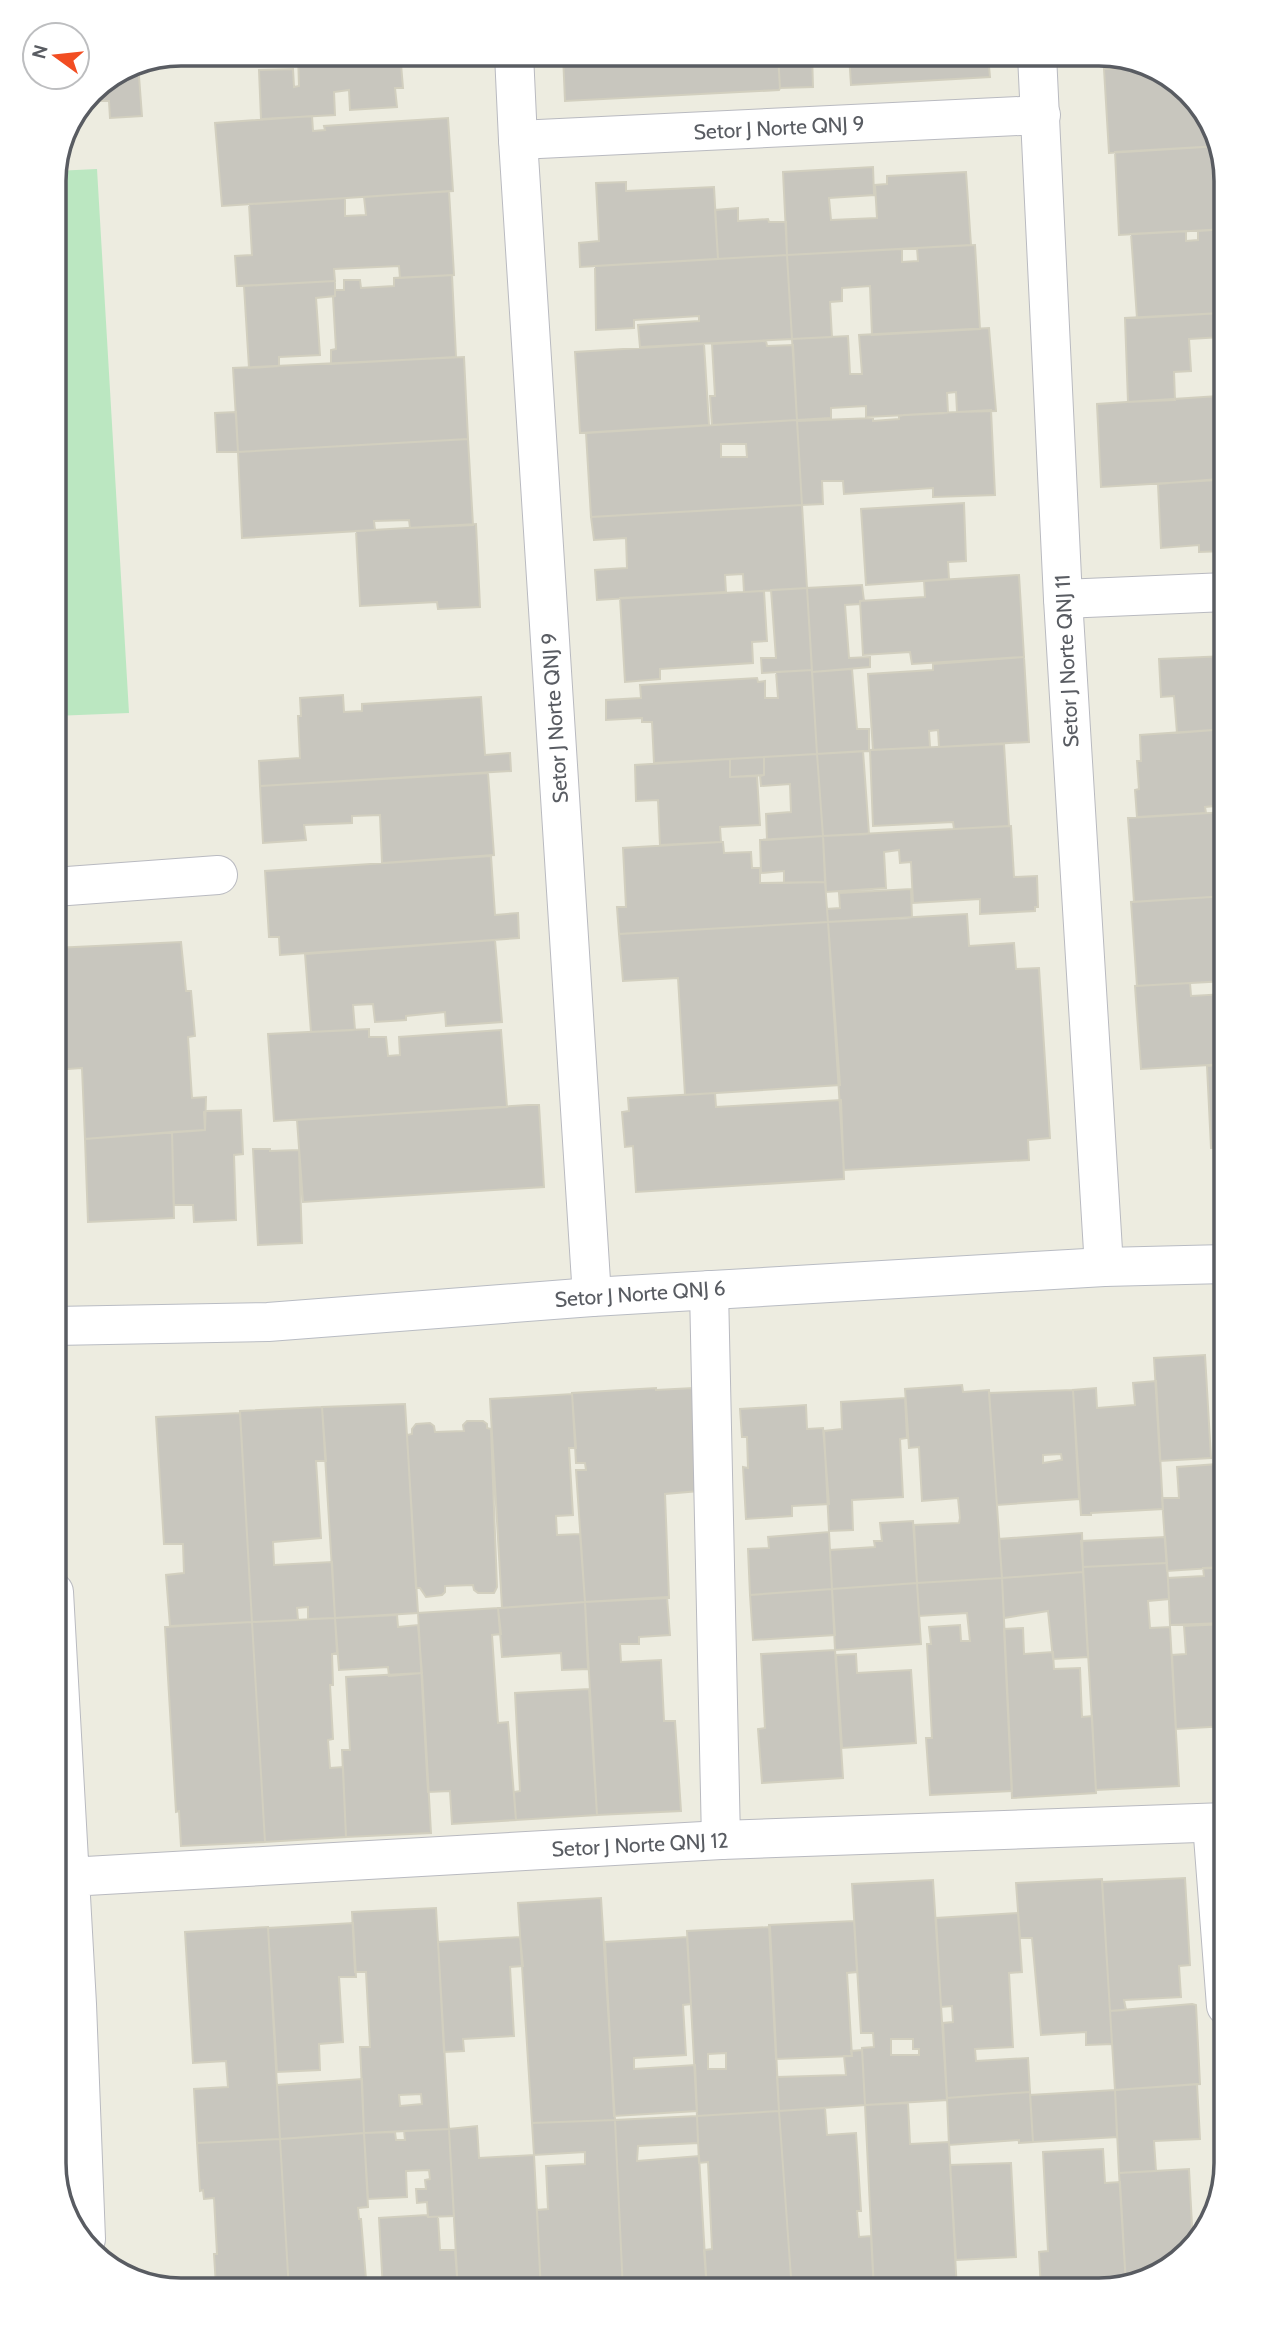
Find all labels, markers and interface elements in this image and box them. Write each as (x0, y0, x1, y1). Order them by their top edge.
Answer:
north arrow (21, 21, 91, 91)
text: N (27, 42, 53, 61)
street label: Setor J Norte QNJ 9 (693, 111, 865, 144)
street label: Setor J Norte QNJ 11 (1049, 574, 1084, 748)
street label: Setor J Norte QNJ 9 (536, 632, 573, 804)
street label: Setor J Norte QNJ 6 (554, 1275, 726, 1312)
street label: Setor J Norte QNJ 12 (551, 1827, 729, 1862)

